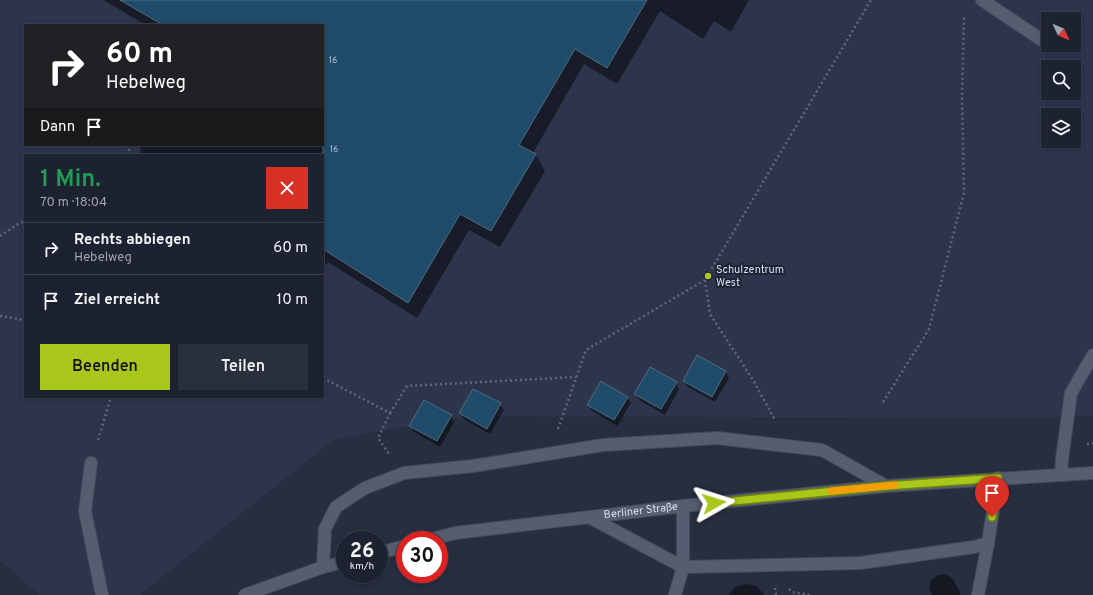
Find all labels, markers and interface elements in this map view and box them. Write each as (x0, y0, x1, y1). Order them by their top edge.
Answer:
north arrow (1041, 12, 1081, 52)
map controls (1041, 12, 1081, 148)
text: 60 m (106, 37, 173, 73)
icon: right (40, 40, 92, 92)
house number: 16 (329, 55, 337, 66)
button: search (1041, 60, 1081, 100)
text: Hebelweg (106, 72, 186, 95)
button: layers (1041, 108, 1081, 148)
icon: arrive (83, 116, 105, 138)
text: Dann (40, 118, 75, 137)
house number: 16 (330, 144, 338, 155)
text: 1 Min. (40, 165, 101, 195)
button: close (266, 167, 308, 209)
text: 70 m · 18:04 (40, 195, 107, 211)
text: Rechts abbiegen (74, 231, 191, 250)
icon: right (40, 238, 62, 260)
text: 60 m (273, 239, 308, 258)
text: Hebelweg (74, 250, 132, 266)
place label: Schulzentrum West (716, 263, 784, 290)
marker: Schulzentrum West (703, 271, 713, 281)
icon: arrive (40, 290, 62, 312)
text: Ziel erreicht (74, 291, 160, 310)
text: 10 m (277, 291, 308, 310)
button: Beenden (40, 344, 170, 390)
button: Teilen (178, 344, 308, 390)
pin (975, 476, 1009, 517)
position arrow (693, 482, 735, 524)
icon: arrive (981, 482, 1003, 504)
street label: Berliner Straße (603, 500, 679, 522)
speed limit sign: 30 (396, 531, 448, 583)
text: 26 (350, 539, 374, 565)
text: km/h (350, 560, 374, 573)

